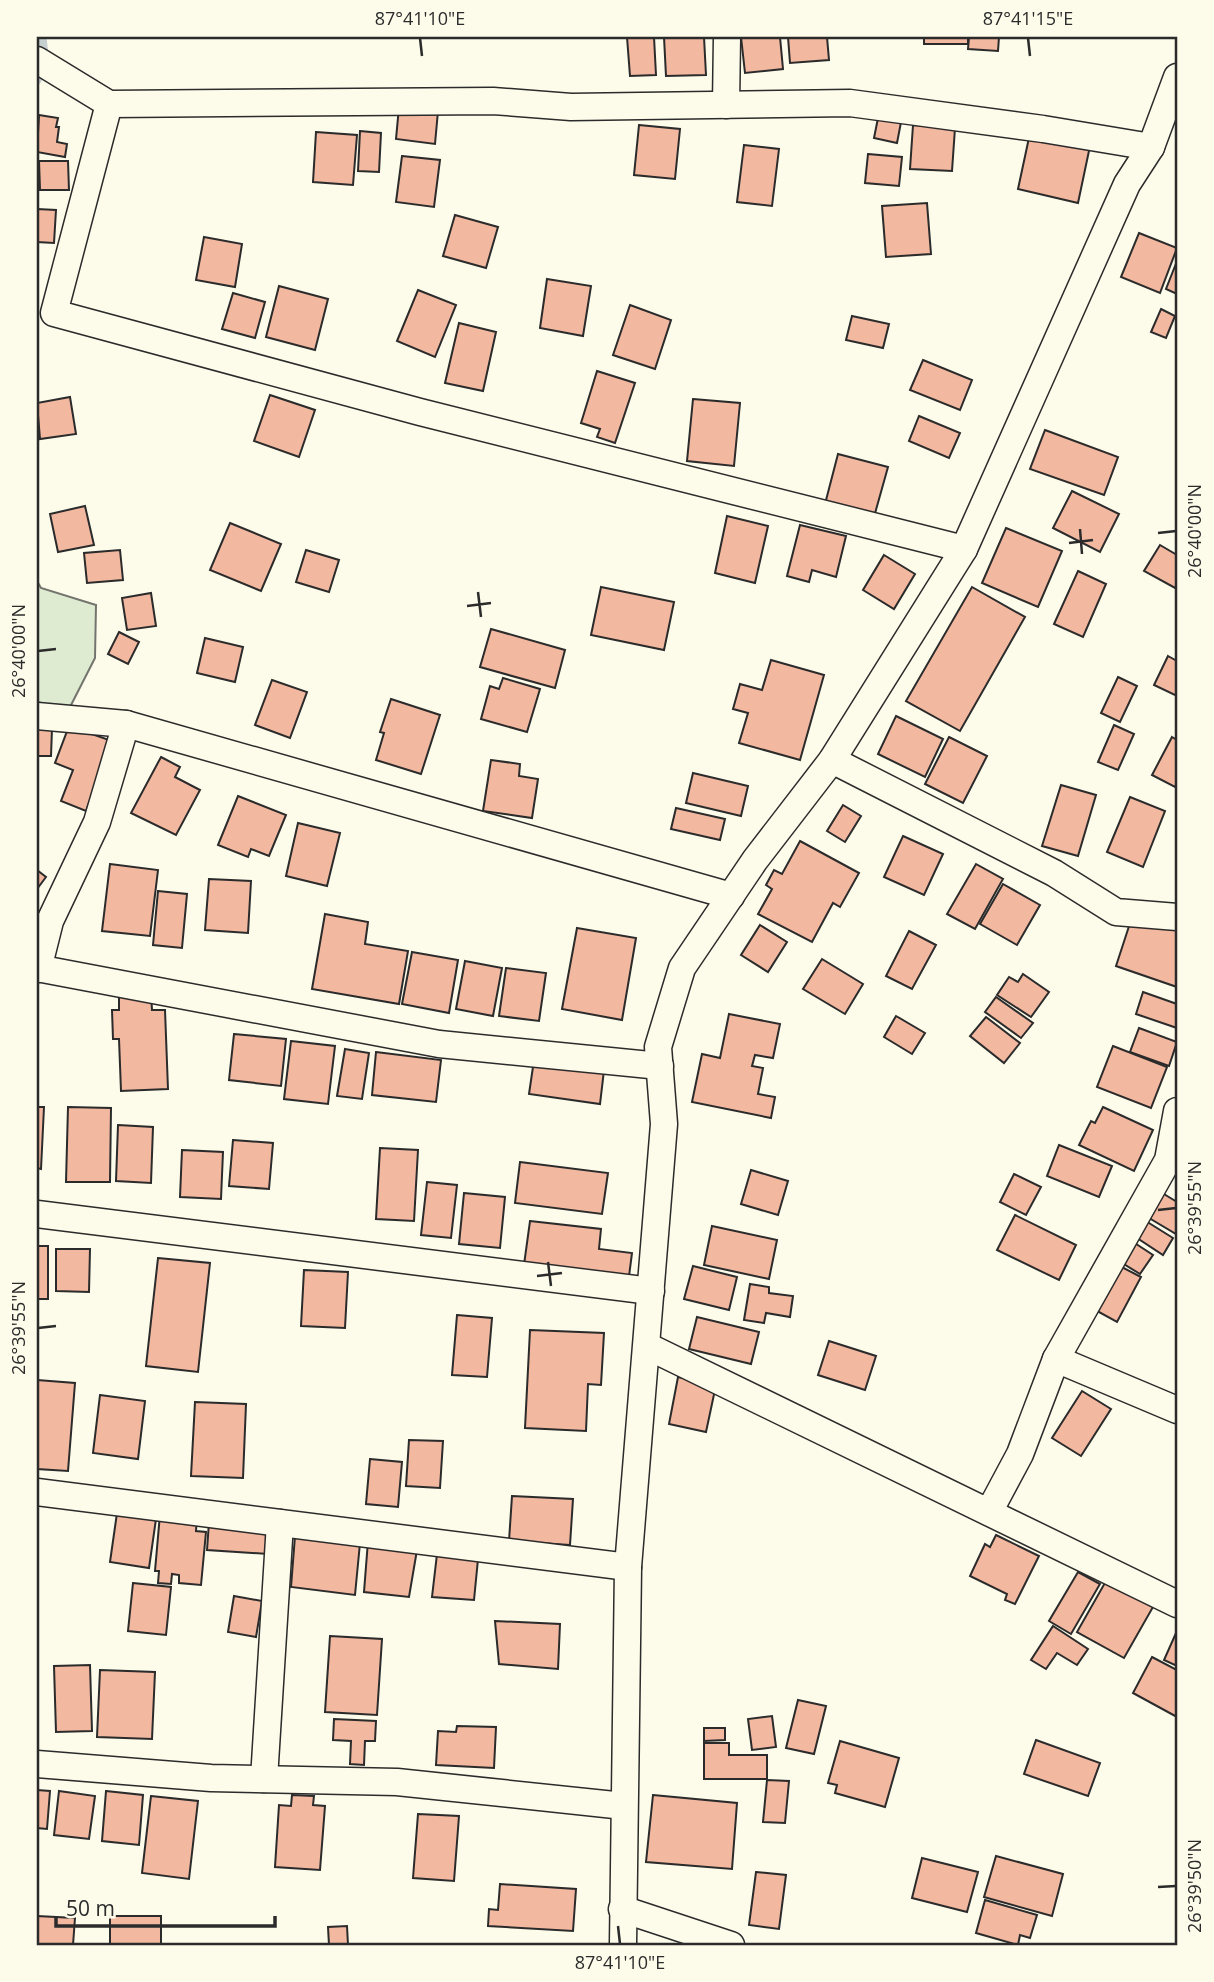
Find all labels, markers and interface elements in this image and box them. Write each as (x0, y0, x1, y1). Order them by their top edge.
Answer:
text: 87°41'10"E (375, 6, 465, 30)
text: 87°41'15"E (983, 6, 1073, 30)
text: 26°40'00"N (1182, 484, 1206, 578)
text: 26°40'00"N (6, 604, 30, 698)
text: 26°39'55"N (1182, 1161, 1206, 1255)
text: 26°39'55"N (6, 1281, 30, 1375)
text: 26°39'50"N (1182, 1839, 1206, 1933)
scale bar (56, 1884, 275, 1928)
text: 50 m (66, 1894, 115, 1922)
text: 87°41'10"E (575, 1950, 665, 1974)

